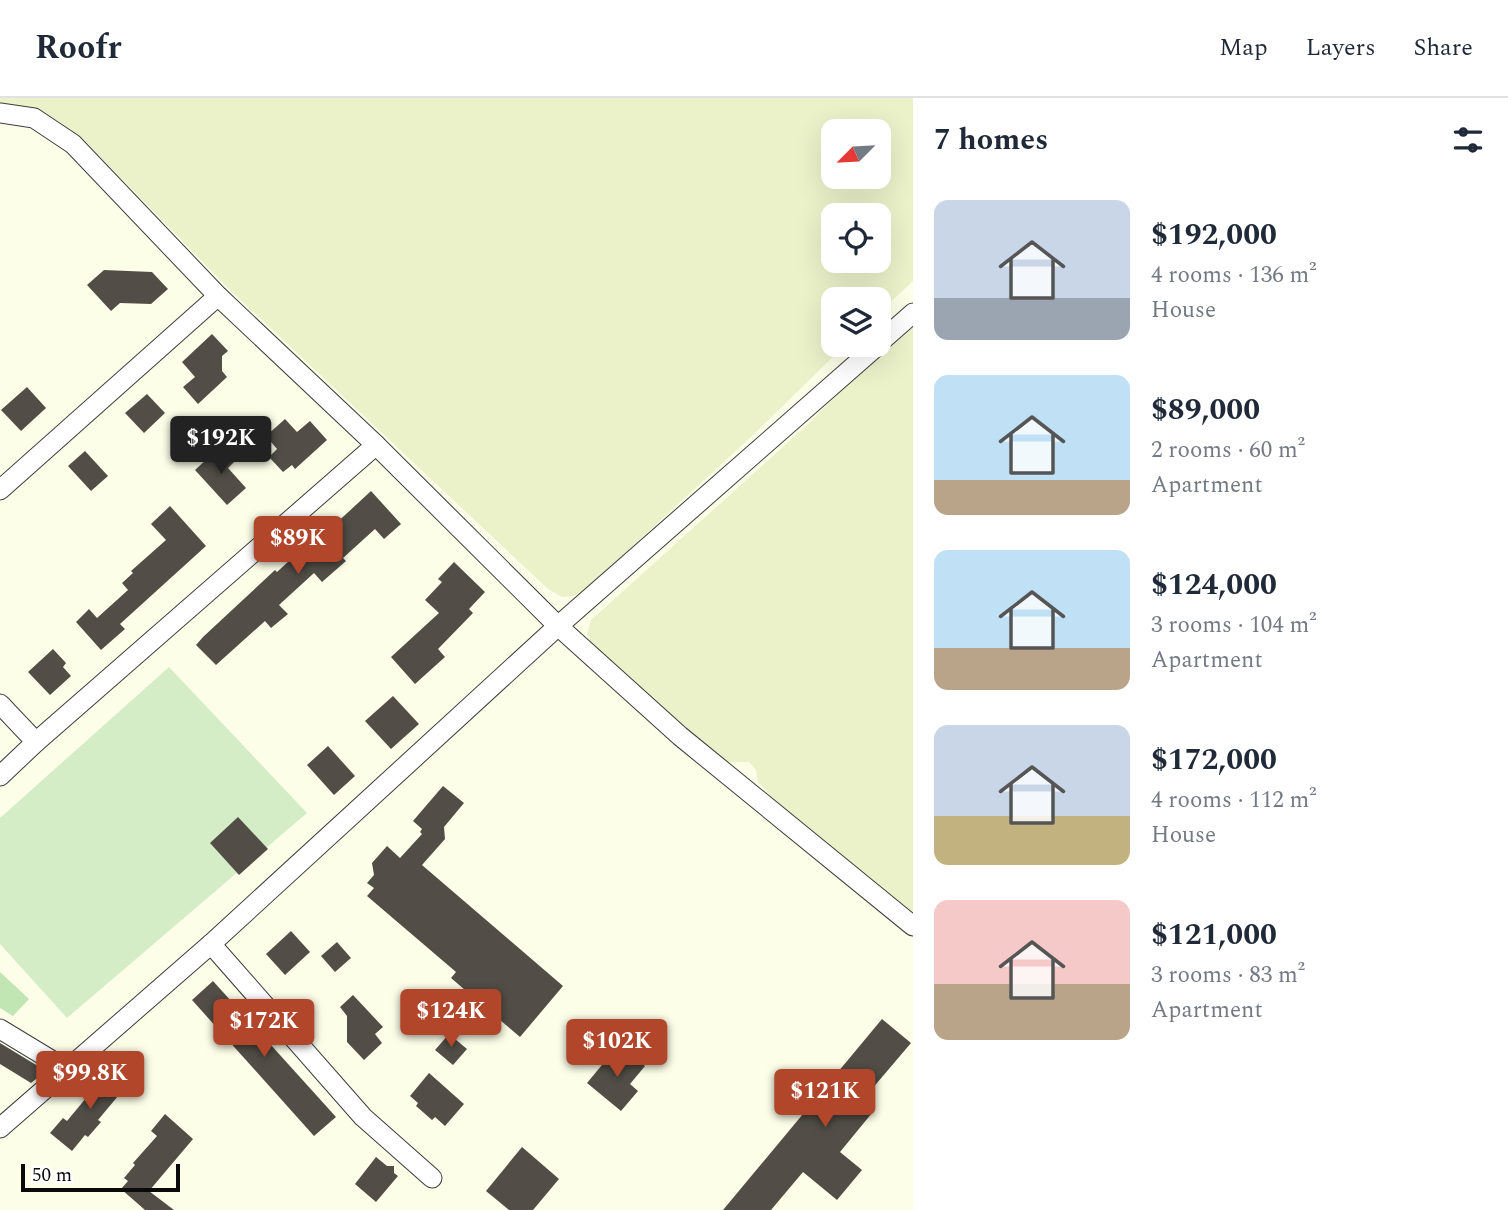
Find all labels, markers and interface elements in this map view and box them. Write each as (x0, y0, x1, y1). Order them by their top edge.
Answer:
text: Roofr (35, 23, 121, 73)
text: Map (1219, 30, 1268, 66)
text: Layers (1306, 30, 1376, 66)
text: Share (1414, 30, 1473, 66)
text: 7 homes (934, 117, 1048, 163)
north arrow (821, 119, 891, 189)
map controls (821, 119, 891, 357)
icon: filters (1449, 121, 1487, 159)
button: locate (821, 203, 891, 273)
text: $192,000 (1151, 212, 1277, 258)
icon: home (990, 228, 1074, 312)
text: 4 rooms · 136 m² (1151, 258, 1317, 293)
button: layers (821, 287, 891, 357)
text: House (1151, 293, 1216, 328)
text: $89,000 (1151, 387, 1260, 433)
icon: home (990, 403, 1074, 487)
pin: $192K (172, 416, 270, 476)
text: $192K (186, 421, 256, 456)
text: 2 rooms · 60 m² (1151, 433, 1305, 468)
text: Apartment (1151, 468, 1263, 503)
pin: $89K (257, 517, 339, 576)
text: $89K (270, 521, 326, 556)
text: $124,000 (1151, 562, 1277, 608)
icon: home (990, 578, 1074, 662)
text: 3 rooms · 104 m² (1151, 608, 1317, 643)
text: Apartment (1151, 643, 1263, 678)
text: $172,000 (1151, 737, 1277, 783)
icon: home (990, 753, 1074, 837)
text: 4 rooms · 112 m² (1151, 783, 1317, 818)
text: House (1151, 818, 1216, 853)
text: $121,000 (1151, 912, 1277, 958)
icon: home (990, 928, 1074, 1012)
text: 3 rooms · 83 m² (1151, 958, 1305, 993)
pin: $124K (402, 990, 500, 1049)
text: Apartment (1151, 993, 1263, 1028)
text: $124K (416, 994, 486, 1029)
pin: $172K (215, 1000, 313, 1059)
text: $172K (229, 1004, 299, 1039)
pin: $102K (568, 1020, 666, 1079)
text: $102K (582, 1024, 652, 1059)
pin: $99.8K (33, 1052, 147, 1111)
text: $99.8K (52, 1056, 128, 1091)
pin: $121K (776, 1070, 874, 1129)
text: $121K (790, 1074, 860, 1109)
scale bar (21, 1161, 180, 1193)
text: 50 m (32, 1161, 72, 1190)

